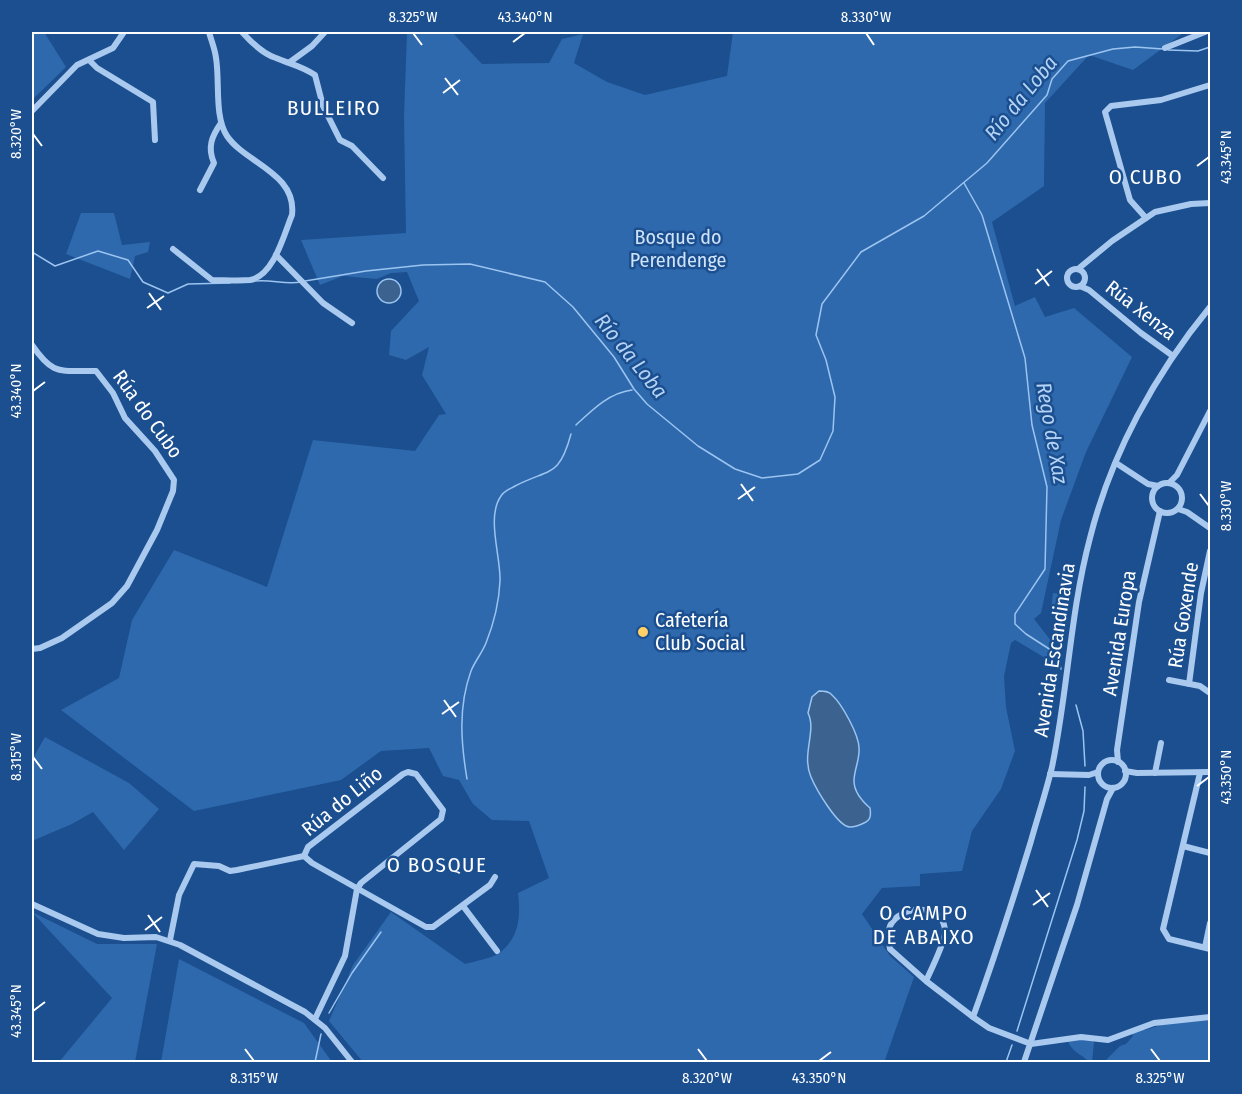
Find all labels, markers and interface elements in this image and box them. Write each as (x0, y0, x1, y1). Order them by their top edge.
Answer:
text: 8.325°W (388, 8, 438, 26)
text: 43.340°N (497, 8, 553, 26)
text: 8.330°W (841, 8, 891, 26)
water label: Río da Loba (979, 51, 1063, 145)
district label: BULLEIRO (287, 95, 381, 121)
text: 8.320°W (7, 109, 25, 159)
text: 43.345°N (1217, 130, 1235, 184)
district label: O CUBO (1109, 164, 1183, 190)
park label: Bosque do Perendenge (630, 225, 726, 272)
street label: Rúa Xenza (1101, 275, 1181, 345)
water label: Río da Loba (589, 309, 673, 403)
text: 43.340°N (7, 363, 25, 419)
street label: Rúa do Cubo (108, 365, 188, 463)
water label: Rego de Xaz (1030, 380, 1074, 487)
text: 8.330°W (1217, 481, 1235, 531)
street label: Rúa Goxende (1163, 560, 1203, 670)
street label: Avenida Escandinavia (1028, 561, 1080, 739)
street label: Avenida Europa (1097, 569, 1141, 697)
place label: Cafetería Club Social (655, 608, 745, 655)
marker: Cafetería Club Social (636, 625, 650, 639)
text: 8.315°W (7, 733, 25, 781)
text: 43.350°N (1217, 750, 1235, 804)
street label: Rúa do Liño (297, 761, 387, 841)
district label: O BOSQUE (387, 852, 487, 878)
district label: O CAMPO DE ABAIXO (873, 900, 975, 950)
text: 43.345°N (7, 984, 25, 1038)
text: 8.315°W (230, 1069, 278, 1087)
text: 8.320°W (682, 1069, 732, 1087)
text: 43.350°N (792, 1069, 846, 1087)
text: 8.325°W (1135, 1069, 1185, 1087)

